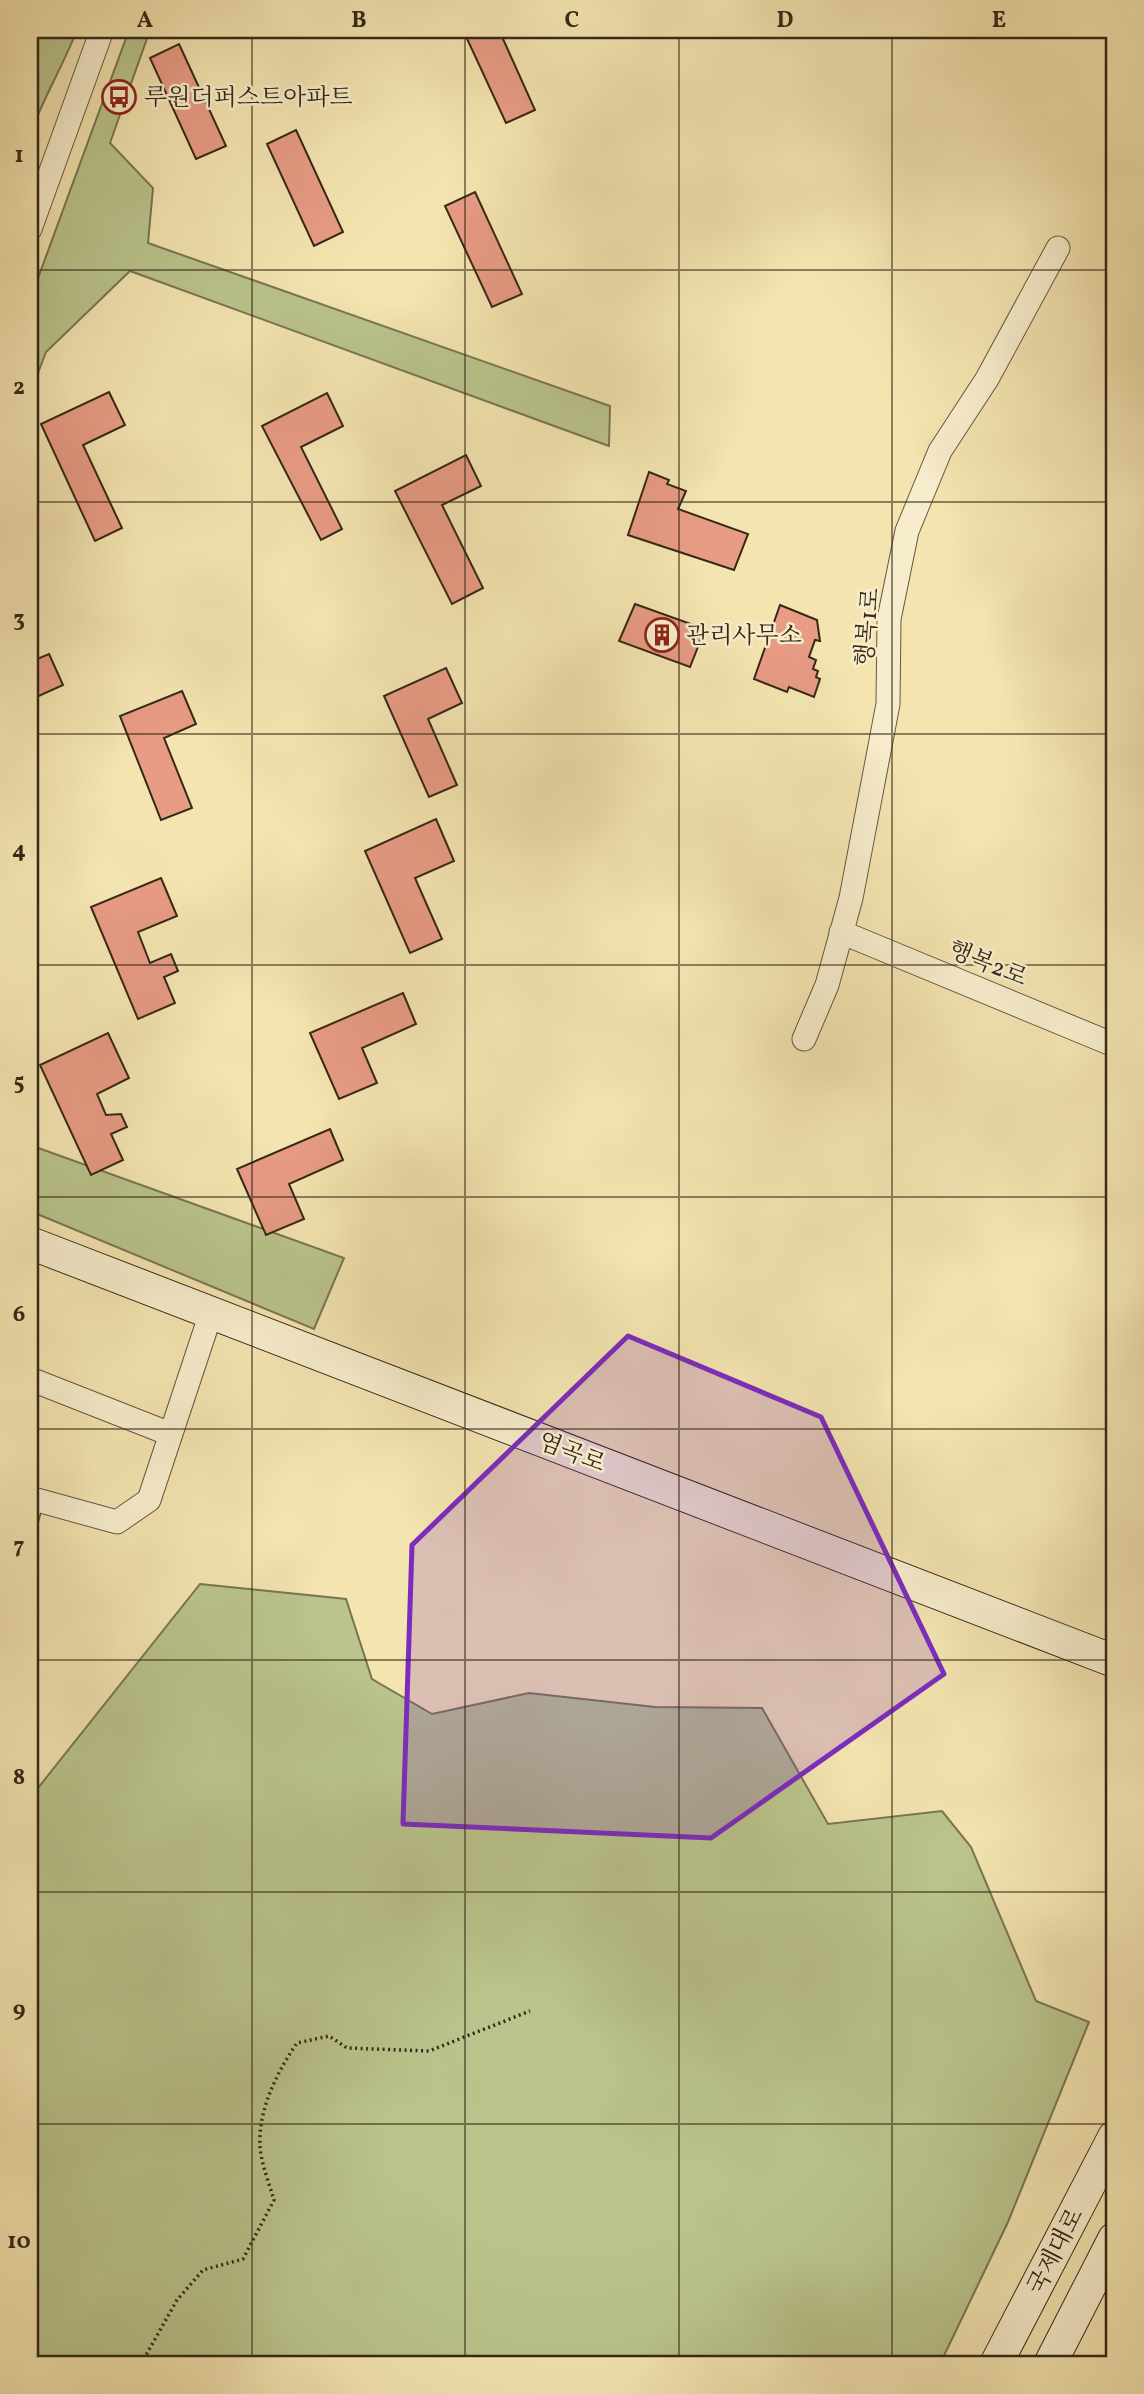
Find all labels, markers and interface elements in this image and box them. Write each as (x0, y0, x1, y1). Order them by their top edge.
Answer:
text: A (137, 5, 153, 37)
text: B (351, 5, 367, 37)
text: C (565, 5, 579, 37)
text: D (777, 5, 794, 37)
text: E (992, 5, 1006, 37)
bus stop icon: 루원더퍼스트아파트 (100, 78, 138, 116)
place label: 루원더퍼스트아파트 (144, 82, 353, 116)
text: 1 (14, 140, 24, 172)
text: 2 (13, 372, 25, 404)
street label: 행복1로 (849, 586, 889, 668)
text: 3 (13, 604, 25, 636)
building icon: 관리사무소 (643, 616, 681, 654)
place label: 관리사무소 (686, 620, 802, 654)
text: 4 (12, 835, 26, 867)
street label: 행복2로 (943, 934, 1032, 996)
text: 5 (13, 1067, 25, 1099)
text: 6 (13, 1299, 25, 1331)
street label: 염곡로 (533, 1426, 610, 1482)
text: 7 (14, 1531, 25, 1563)
text: 8 (13, 1762, 25, 1794)
text: 9 (13, 1994, 25, 2026)
street label: 국제대로 (1021, 2203, 1093, 2301)
text: 10 (7, 2226, 31, 2258)

